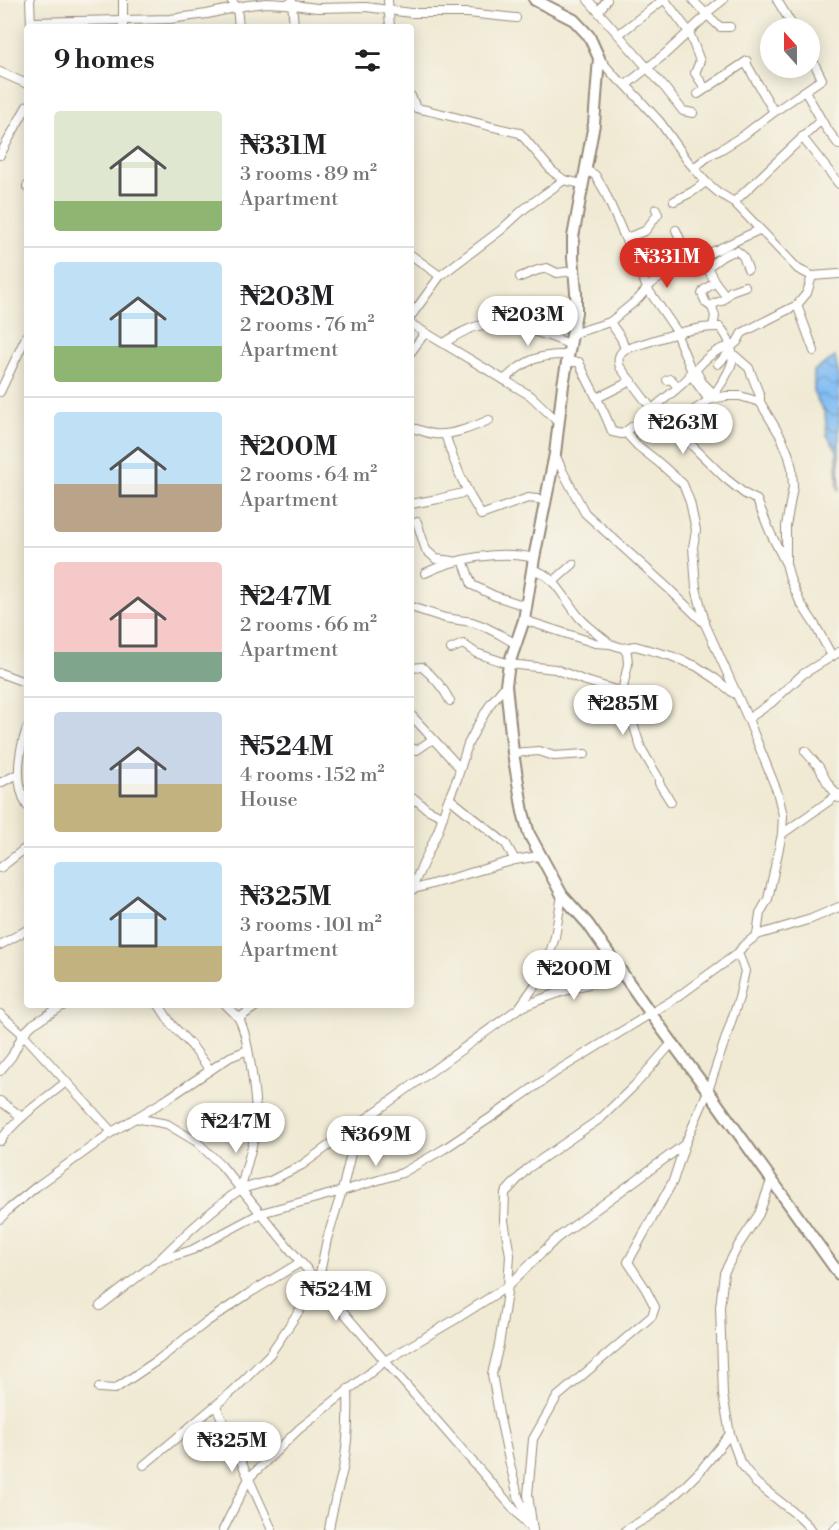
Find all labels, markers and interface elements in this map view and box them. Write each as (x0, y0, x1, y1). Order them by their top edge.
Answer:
north arrow (760, 18, 820, 78)
map controls (760, 18, 820, 78)
text: 9 homes (54, 44, 155, 76)
icon: filters (351, 44, 384, 77)
text: ₦331M (240, 130, 327, 162)
icon: home (102, 135, 174, 207)
text: 3 rooms · 89 m² (240, 162, 377, 187)
text: Apartment (240, 187, 338, 212)
pin: ₦331M (625, 238, 709, 289)
text: ₦331M (634, 245, 700, 270)
text: ₦203M (240, 281, 334, 313)
icon: home (102, 286, 174, 358)
pin: ₦203M (486, 296, 570, 347)
text: ₦203M (492, 303, 564, 328)
text: 2 rooms · 76 m² (240, 313, 374, 338)
text: Apartment (240, 338, 338, 363)
pin: ₦263M (641, 404, 725, 455)
text: ₦263M (648, 411, 718, 436)
text: ₦200M (240, 431, 337, 463)
icon: home (102, 436, 174, 508)
text: 2 rooms · 64 m² (240, 463, 377, 488)
text: Apartment (240, 488, 338, 513)
text: ₦247M (240, 581, 332, 613)
icon: home (102, 586, 174, 658)
text: 2 rooms · 66 m² (240, 613, 377, 638)
text: Apartment (240, 638, 338, 663)
pin: ₦285M (581, 685, 665, 736)
text: ₦285M (587, 692, 659, 717)
text: ₦524M (240, 731, 333, 763)
icon: home (102, 736, 174, 808)
text: 4 rooms · 152 m² (240, 763, 384, 788)
text: House (240, 788, 298, 813)
text: ₦325M (240, 881, 331, 913)
icon: home (102, 886, 174, 958)
text: 3 rooms · 101 m² (240, 913, 382, 938)
text: Apartment (240, 938, 338, 963)
pin: ₦200M (532, 950, 616, 1001)
text: ₦200M (537, 957, 611, 982)
pin: ₦247M (194, 1103, 278, 1154)
text: ₦247M (201, 1110, 271, 1135)
pin: ₦369M (334, 1116, 418, 1167)
text: ₦369M (341, 1123, 411, 1148)
pin: ₦524M (294, 1271, 378, 1322)
text: ₦524M (300, 1278, 372, 1303)
pin: ₦325M (190, 1422, 274, 1473)
text: ₦325M (197, 1429, 267, 1454)

